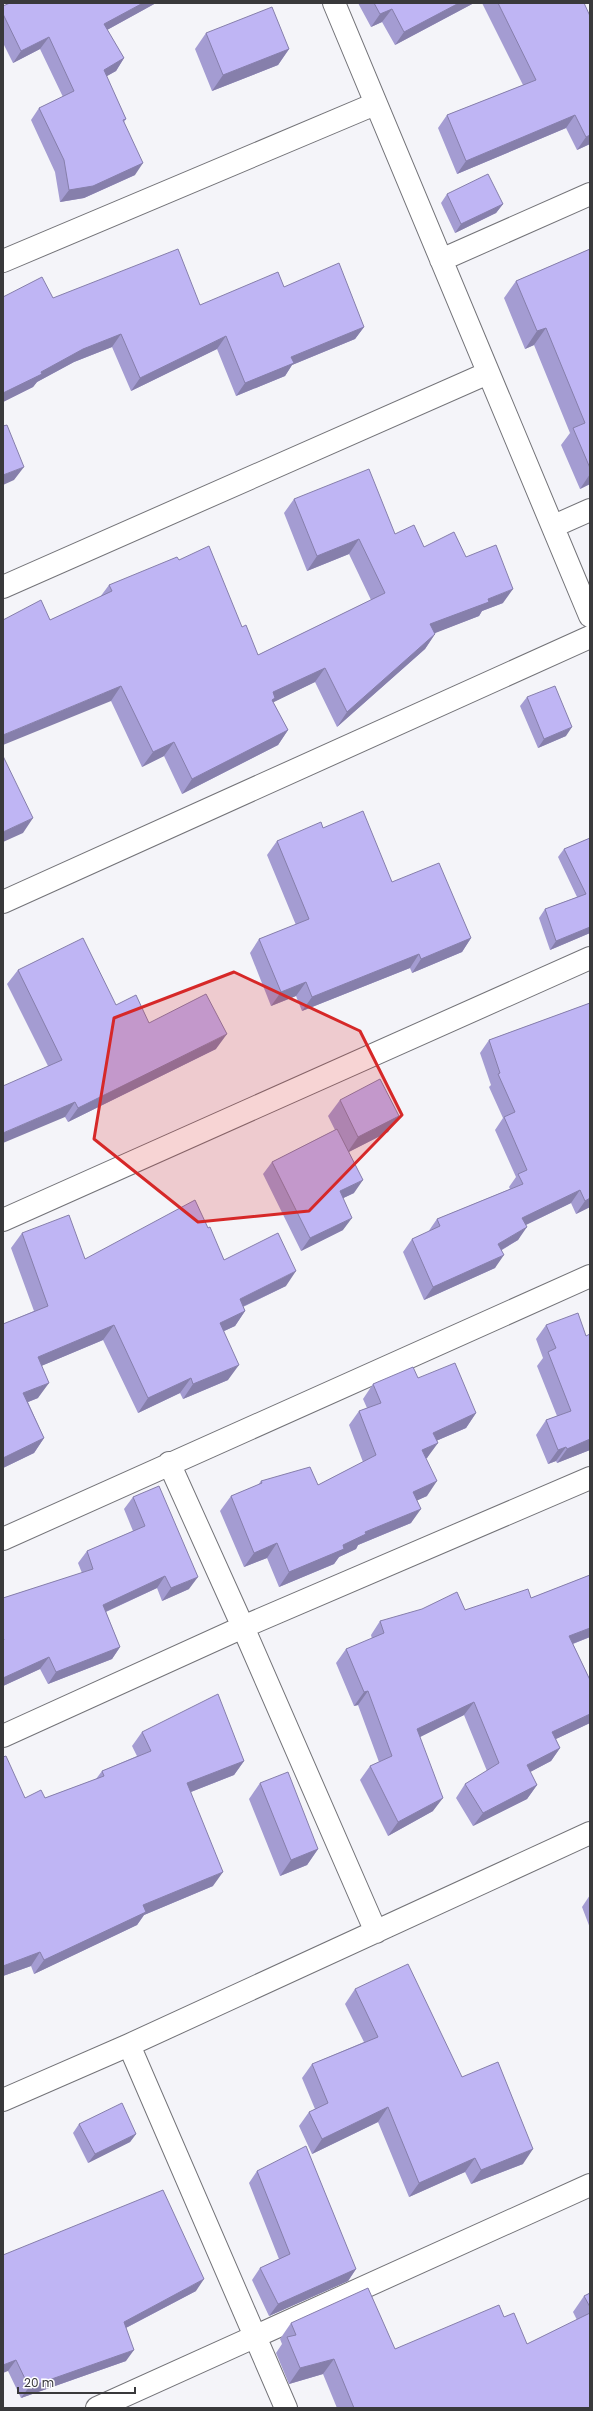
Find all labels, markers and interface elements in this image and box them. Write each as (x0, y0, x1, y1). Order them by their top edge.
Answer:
scale bar (18, 2369, 135, 2395)
text: 20 m (24, 2374, 54, 2391)

